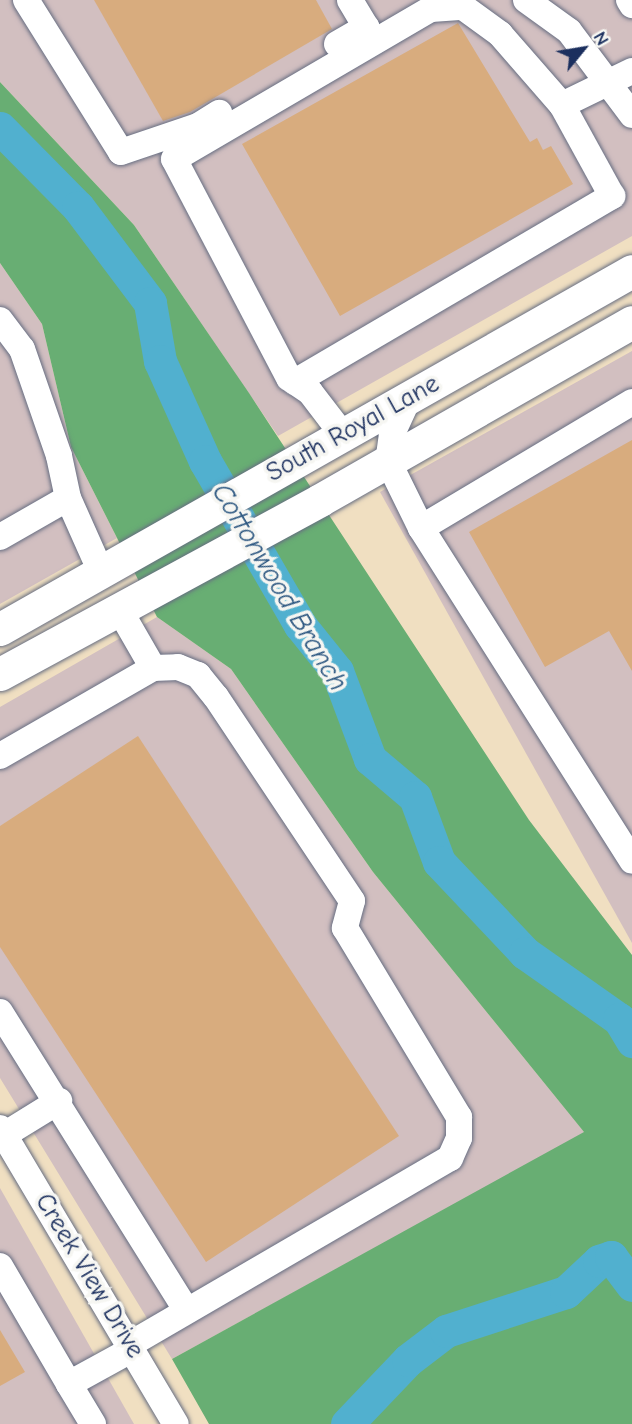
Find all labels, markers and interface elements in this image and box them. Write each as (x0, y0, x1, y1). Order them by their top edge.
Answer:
north arrow (548, 14, 618, 84)
text: N (589, 28, 614, 49)
street label: South Royal Lane (261, 369, 445, 489)
water label: Cottonwood Branch (205, 477, 355, 697)
street label: Creek View Drive (28, 1188, 150, 1364)

